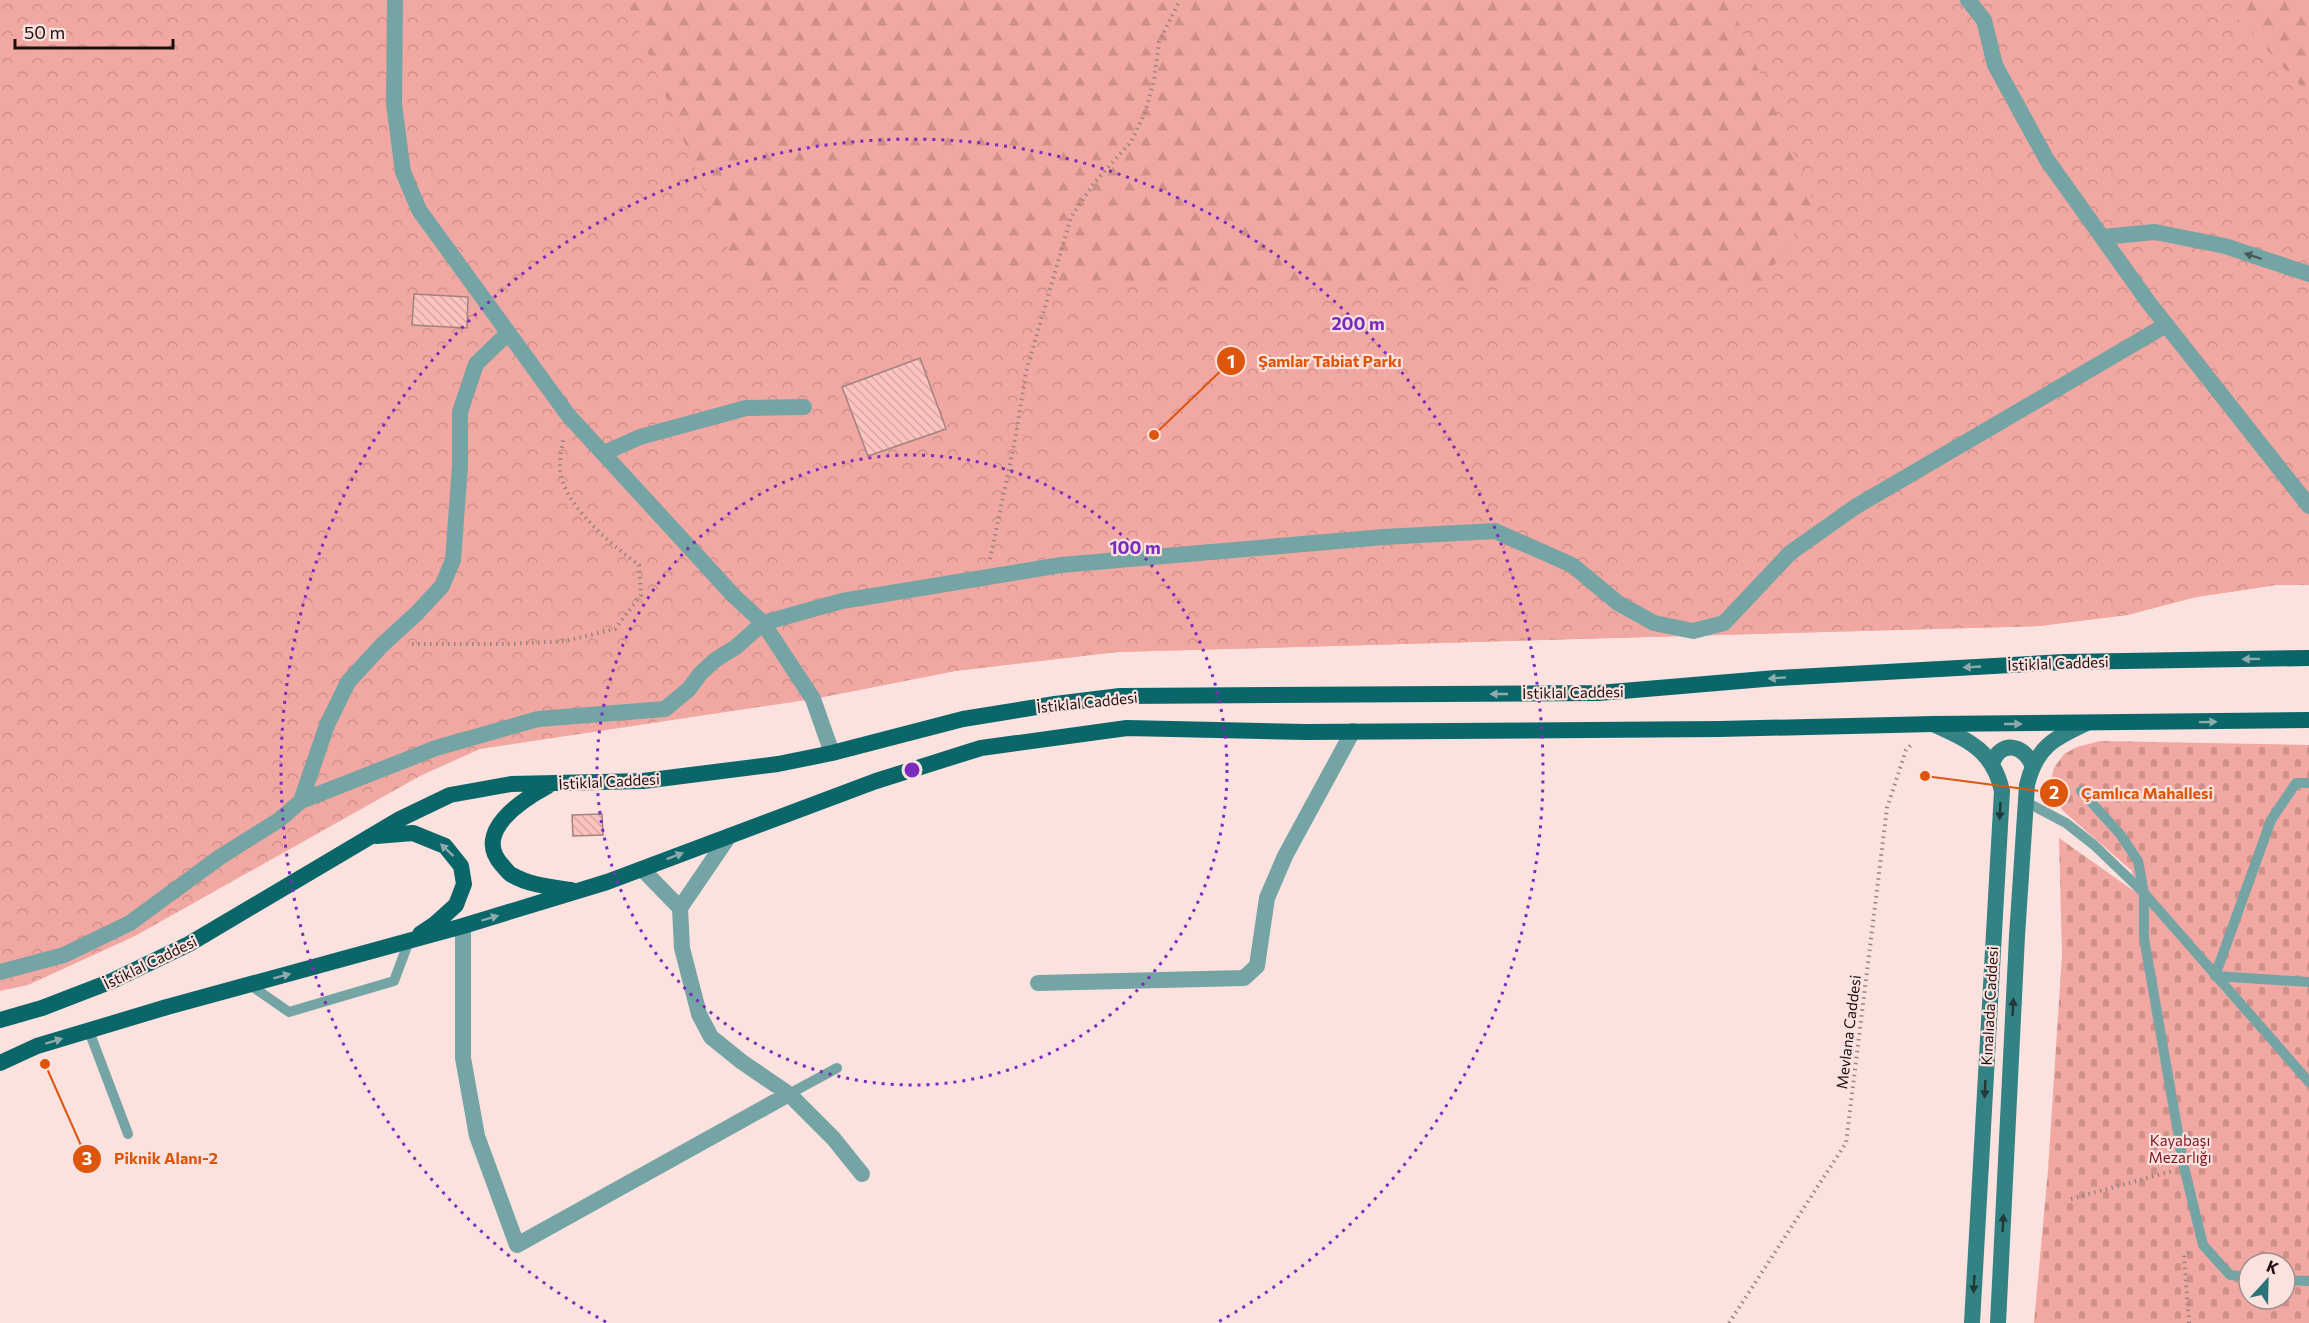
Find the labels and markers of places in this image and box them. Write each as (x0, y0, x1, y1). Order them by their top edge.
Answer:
callout: Şamlar Tabiat Parkı (1216, 344, 1413, 378)
centre of rings (902, 760, 922, 780)
callout: Çamlıca Mahallesi (2039, 776, 2225, 810)
callout: Piknik Alanı-2 (72, 1142, 230, 1176)

